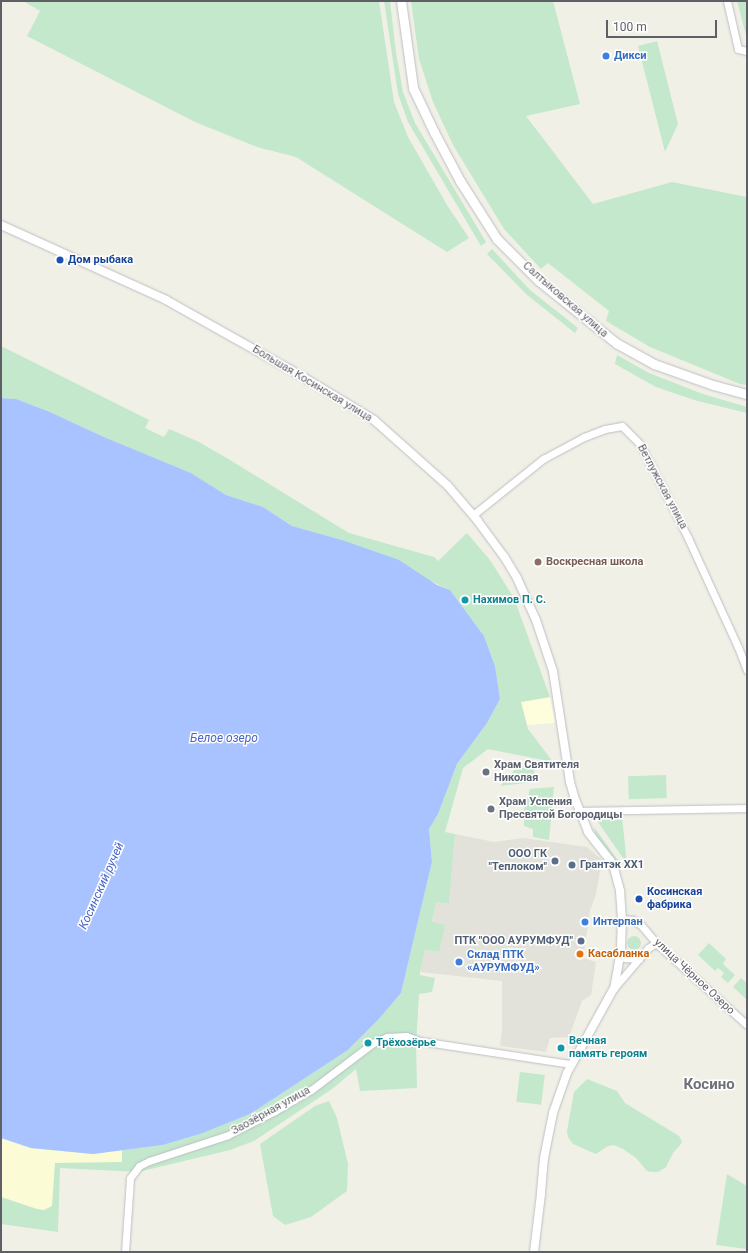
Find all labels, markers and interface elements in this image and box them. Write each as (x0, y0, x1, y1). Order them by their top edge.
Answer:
scale bar (608, 12, 719, 38)
text: 100 m (613, 20, 647, 34)
place label: Дикси (614, 49, 646, 63)
marker: Дикси (601, 51, 611, 61)
place label: Дом рыбака (68, 253, 133, 267)
marker: Дом рыбака (55, 255, 65, 265)
street label: Салтыковская улица (520, 259, 610, 341)
street label: Большая Косинская улица (250, 343, 374, 425)
street label: Ветлужская улица (634, 442, 690, 532)
place label: Воскресная школа (546, 555, 643, 569)
marker: Воскресная школа (533, 557, 543, 567)
place label: Нахимов П. С. (473, 593, 546, 607)
marker: Нахимов П. С. (460, 595, 470, 605)
water label: Белое озеро (190, 732, 258, 746)
place label: Храм Святителя Николая (494, 759, 579, 785)
marker: Храм Святителя Николая (481, 767, 491, 777)
place label: Храм Успения Пресвятой Богородицы (499, 796, 622, 822)
marker: Храм Успения Пресвятой Богородицы (486, 804, 496, 814)
water label: Косинский ручей (76, 840, 128, 932)
place label: ООО ГК "Теплоком" (489, 848, 547, 874)
marker: ООО ГК "Теплоком" (550, 856, 560, 866)
place label: Грантэк ХХ1 (580, 858, 644, 872)
marker: Грантэк ХХ1 (567, 860, 577, 870)
place label: Косинская фабрика (647, 886, 702, 912)
marker: Косинская фабрика (634, 894, 644, 904)
place label: Интерпан (593, 915, 643, 929)
marker: Интерпан (580, 917, 590, 927)
place label: ПТК "ООО АУРУМФУД" (454, 934, 573, 948)
marker: ПТК "ООО АУРУМФУД" (576, 936, 586, 946)
street label: улица Чёрное Озеро (651, 936, 737, 1018)
place label: Касабланка (588, 947, 649, 961)
place label: Склад ПТК «АУРУМФУД» (467, 949, 540, 975)
marker: Касабланка (575, 949, 585, 959)
marker: Склад ПТК «АУРУМФУД» (454, 957, 464, 967)
place label: Вечная память героям (569, 1035, 647, 1061)
place label: Трёхозёрье (376, 1036, 436, 1050)
marker: Трёхозёрье (363, 1038, 373, 1048)
marker: Вечная память героям (556, 1043, 566, 1053)
district label: Косино (683, 1076, 735, 1094)
street label: Заозёрная улица (229, 1084, 313, 1138)

